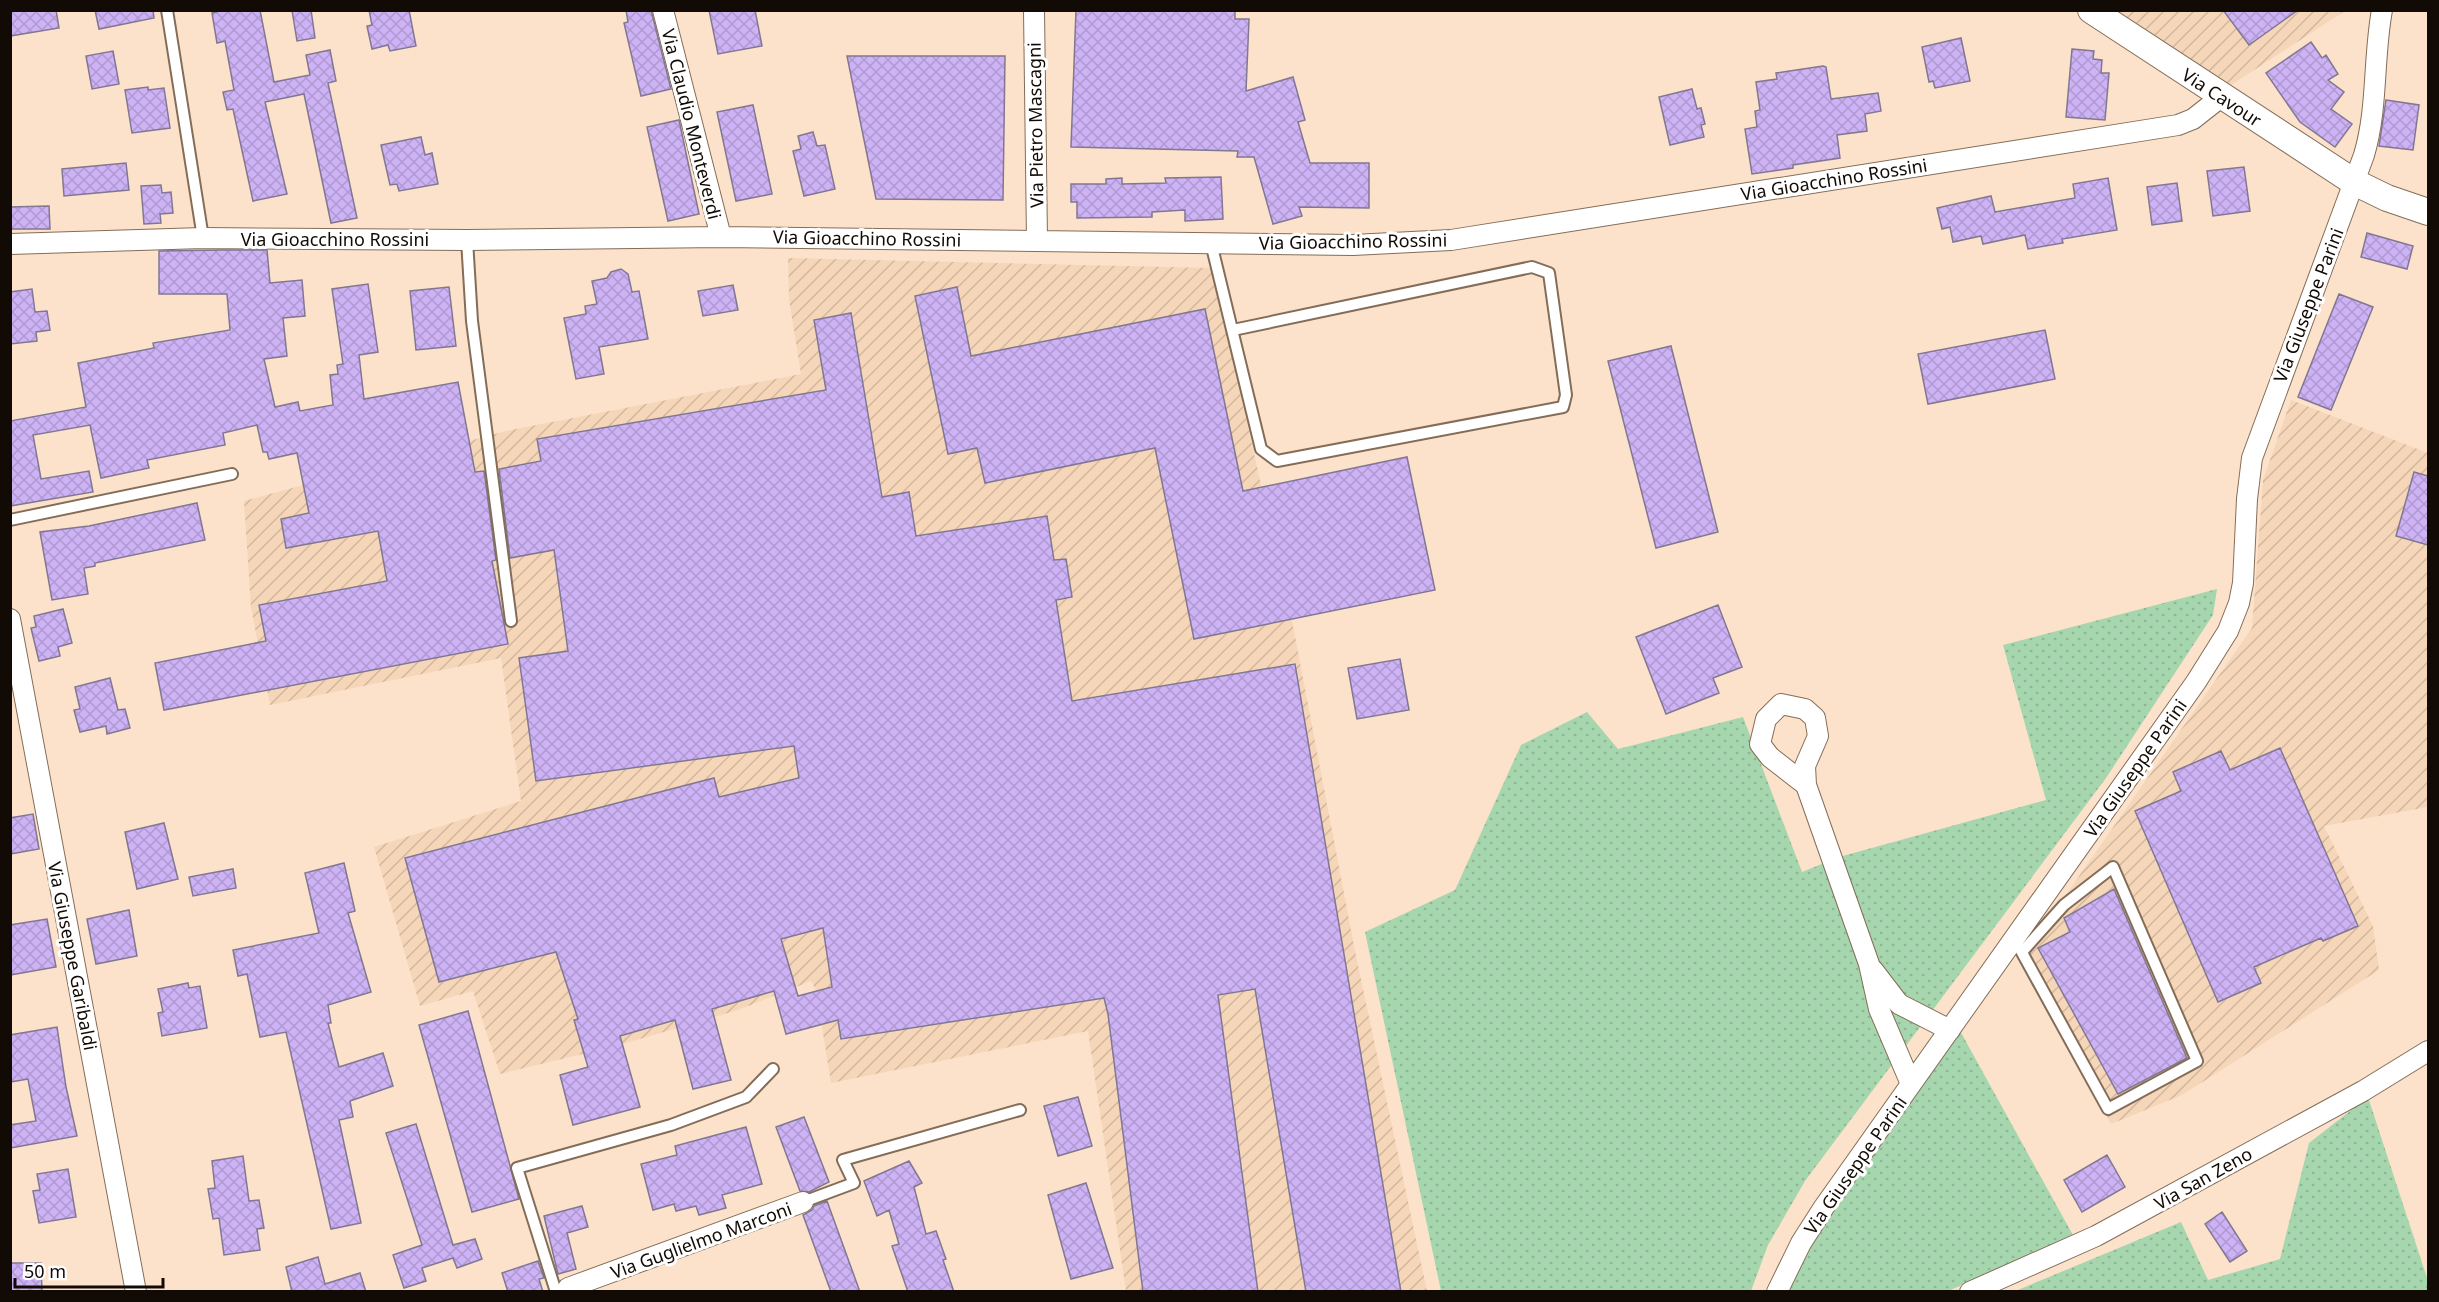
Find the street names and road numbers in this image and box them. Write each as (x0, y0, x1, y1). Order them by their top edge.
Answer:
street label: Via Claudio Monteverdi (657, 26, 727, 222)
street label: Via Pietro Mascagni (1022, 42, 1048, 208)
street label: Via Cavour (2178, 62, 2267, 132)
street label: Via Gioacchino Rossini (1739, 152, 1929, 206)
street label: Via Gioacchino Rossini (773, 224, 961, 252)
street label: Via Giuseppe Parini (2267, 224, 2349, 386)
street label: Via Gioacchino Rossini (241, 227, 429, 251)
street label: Via Gioacchino Rossini (1259, 227, 1447, 255)
street label: Via Giuseppe Parini (2078, 694, 2192, 842)
street label: Via Giuseppe Garibaldi (43, 860, 103, 1052)
street label: Via Giuseppe Parini (1798, 1091, 1912, 1239)
street label: Via San Zeno (2150, 1141, 2256, 1215)
street label: Via Guglielmo Marconi (607, 1196, 795, 1284)

